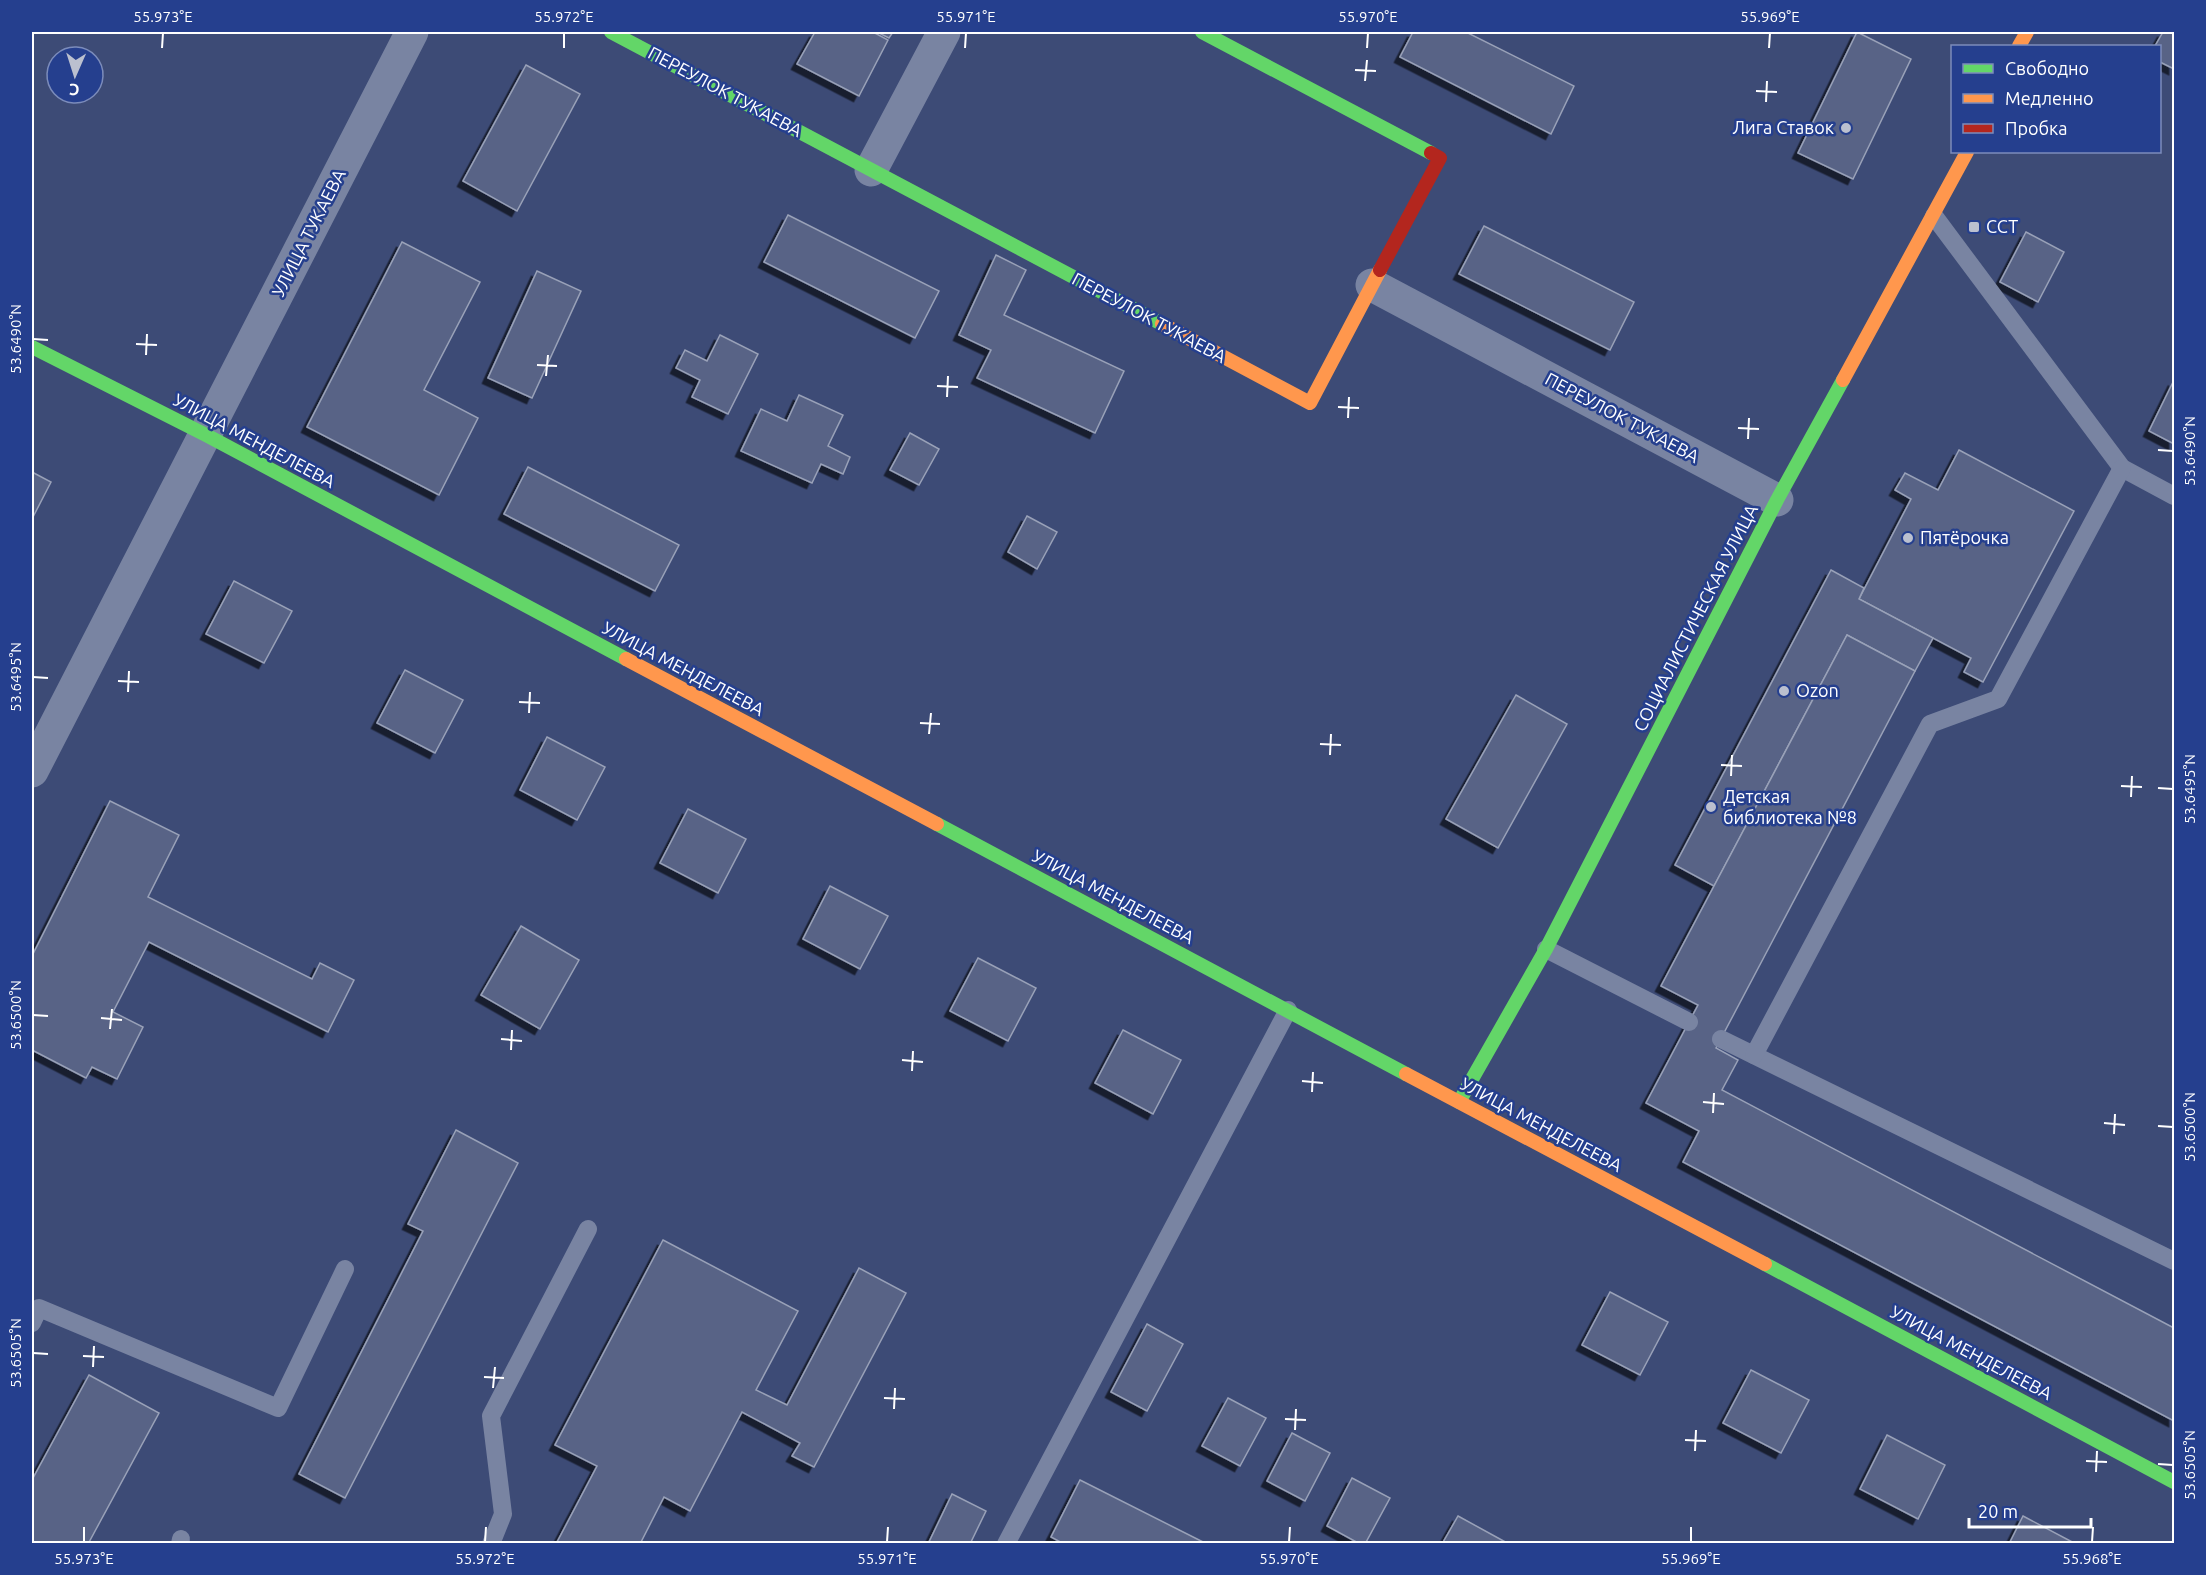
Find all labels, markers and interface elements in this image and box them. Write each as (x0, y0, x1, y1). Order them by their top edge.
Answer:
text: 55.973°E (133, 8, 193, 25)
text: 55.972°E (534, 8, 594, 25)
text: 55.971°E (936, 8, 996, 25)
text: 55.970°E (1338, 8, 1398, 25)
text: 55.969°E (1740, 8, 1800, 25)
street label: ПЕРЕУЛОК ТУКАЕВА (645, 42, 806, 140)
north arrow (45, 45, 105, 105)
legend (1951, 45, 2161, 153)
text: Свободно (2005, 58, 2089, 78)
text: С (69, 81, 80, 99)
text: Медленно (2005, 88, 2094, 108)
place label: Лига Ставок (1733, 117, 1834, 137)
text: Пробка (2005, 118, 2068, 138)
marker: Лига Ставок (1839, 121, 1853, 135)
street label: УЛИЦА ТУКАЕВА (267, 165, 349, 300)
place label: ССТ (1986, 216, 2018, 236)
marker: ССТ (1967, 220, 1981, 234)
street label: ПЕРЕУЛОК ТУКАЕВА (1069, 268, 1230, 366)
text: 53.6490°N (7, 304, 24, 374)
street label: ПЕРЕУЛОК ТУКАЕВА (1542, 368, 1703, 466)
street label: УЛИЦА МЕНДЕЛЕЕВА (170, 389, 339, 491)
text: 53.6490°N (2181, 416, 2198, 486)
street label: СОЦИАЛИСТИЧЕСКАЯ УЛИЦА (1629, 500, 1761, 734)
place label: Пятёрочка (1920, 527, 2009, 547)
marker: Пятёрочка (1901, 531, 1915, 545)
street label: УЛИЦА МЕНДЕЛЕЕВА (599, 617, 768, 719)
text: 53.6495°N (7, 642, 24, 712)
place label: Ozon (1796, 680, 1839, 700)
marker: Ozon (1777, 684, 1791, 698)
text: 53.6495°N (2181, 754, 2198, 824)
place label: Детская библиотека №8 (1723, 786, 1857, 827)
marker: Детская библиотека №8 (1704, 800, 1718, 814)
street label: УЛИЦА МЕНДЕЛЕЕВА (1029, 845, 1198, 947)
text: 53.6500°N (7, 980, 24, 1050)
street label: УЛИЦА МЕНДЕЛЕЕВА (1457, 1073, 1626, 1175)
text: 53.6500°N (2181, 1092, 2198, 1162)
street label: УЛИЦА МЕНДЕЛЕЕВА (1887, 1301, 2056, 1403)
text: 53.6505°N (7, 1318, 24, 1388)
text: 53.6505°N (2181, 1430, 2198, 1500)
scale bar (1969, 1491, 2090, 1529)
text: 20 m (1978, 1501, 2018, 1521)
text: 55.973°E (54, 1550, 114, 1567)
text: 55.972°E (455, 1550, 515, 1567)
text: 55.971°E (857, 1550, 917, 1567)
text: 55.970°E (1259, 1550, 1319, 1567)
text: 55.969°E (1661, 1550, 1721, 1567)
text: 55.968°E (2062, 1550, 2122, 1567)

